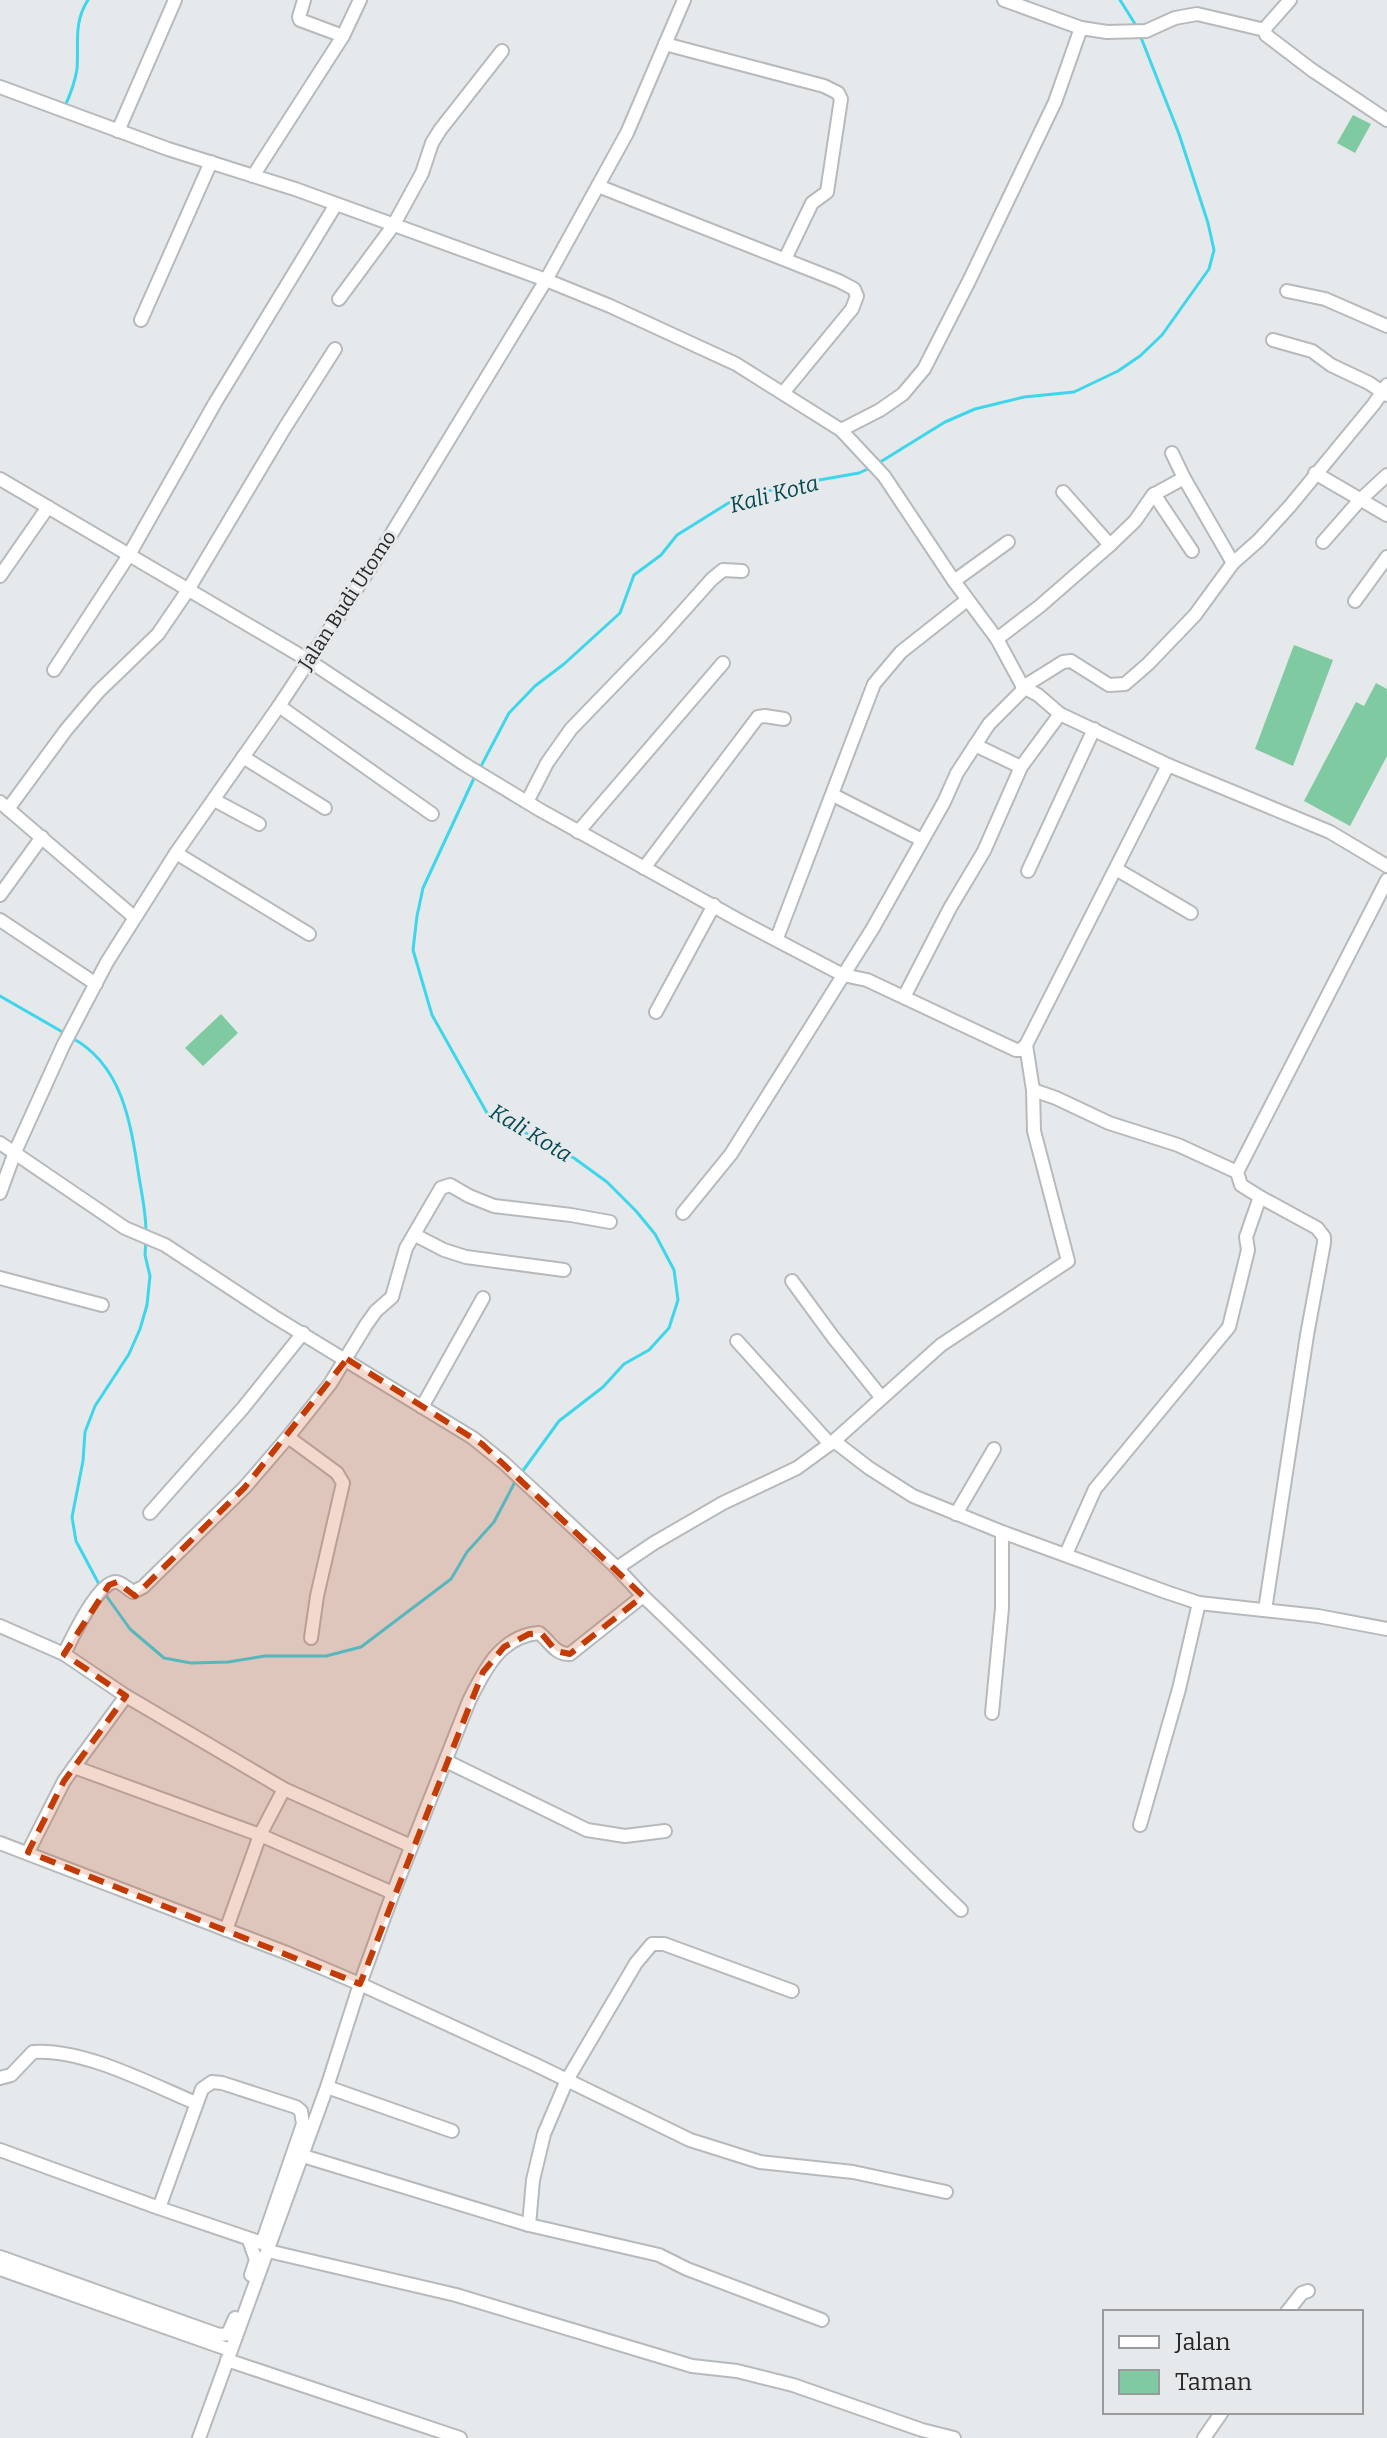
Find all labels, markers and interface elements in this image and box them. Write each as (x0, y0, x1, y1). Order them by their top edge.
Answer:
water label: Kali Kota (727, 469, 821, 519)
street label: Jalan Budi Utomo (293, 526, 401, 675)
water label: Kali Kota (485, 1098, 577, 1168)
legend (1103, 2310, 1363, 2414)
text: Jalan (1174, 2328, 1230, 2356)
text: Taman (1175, 2368, 1252, 2396)

